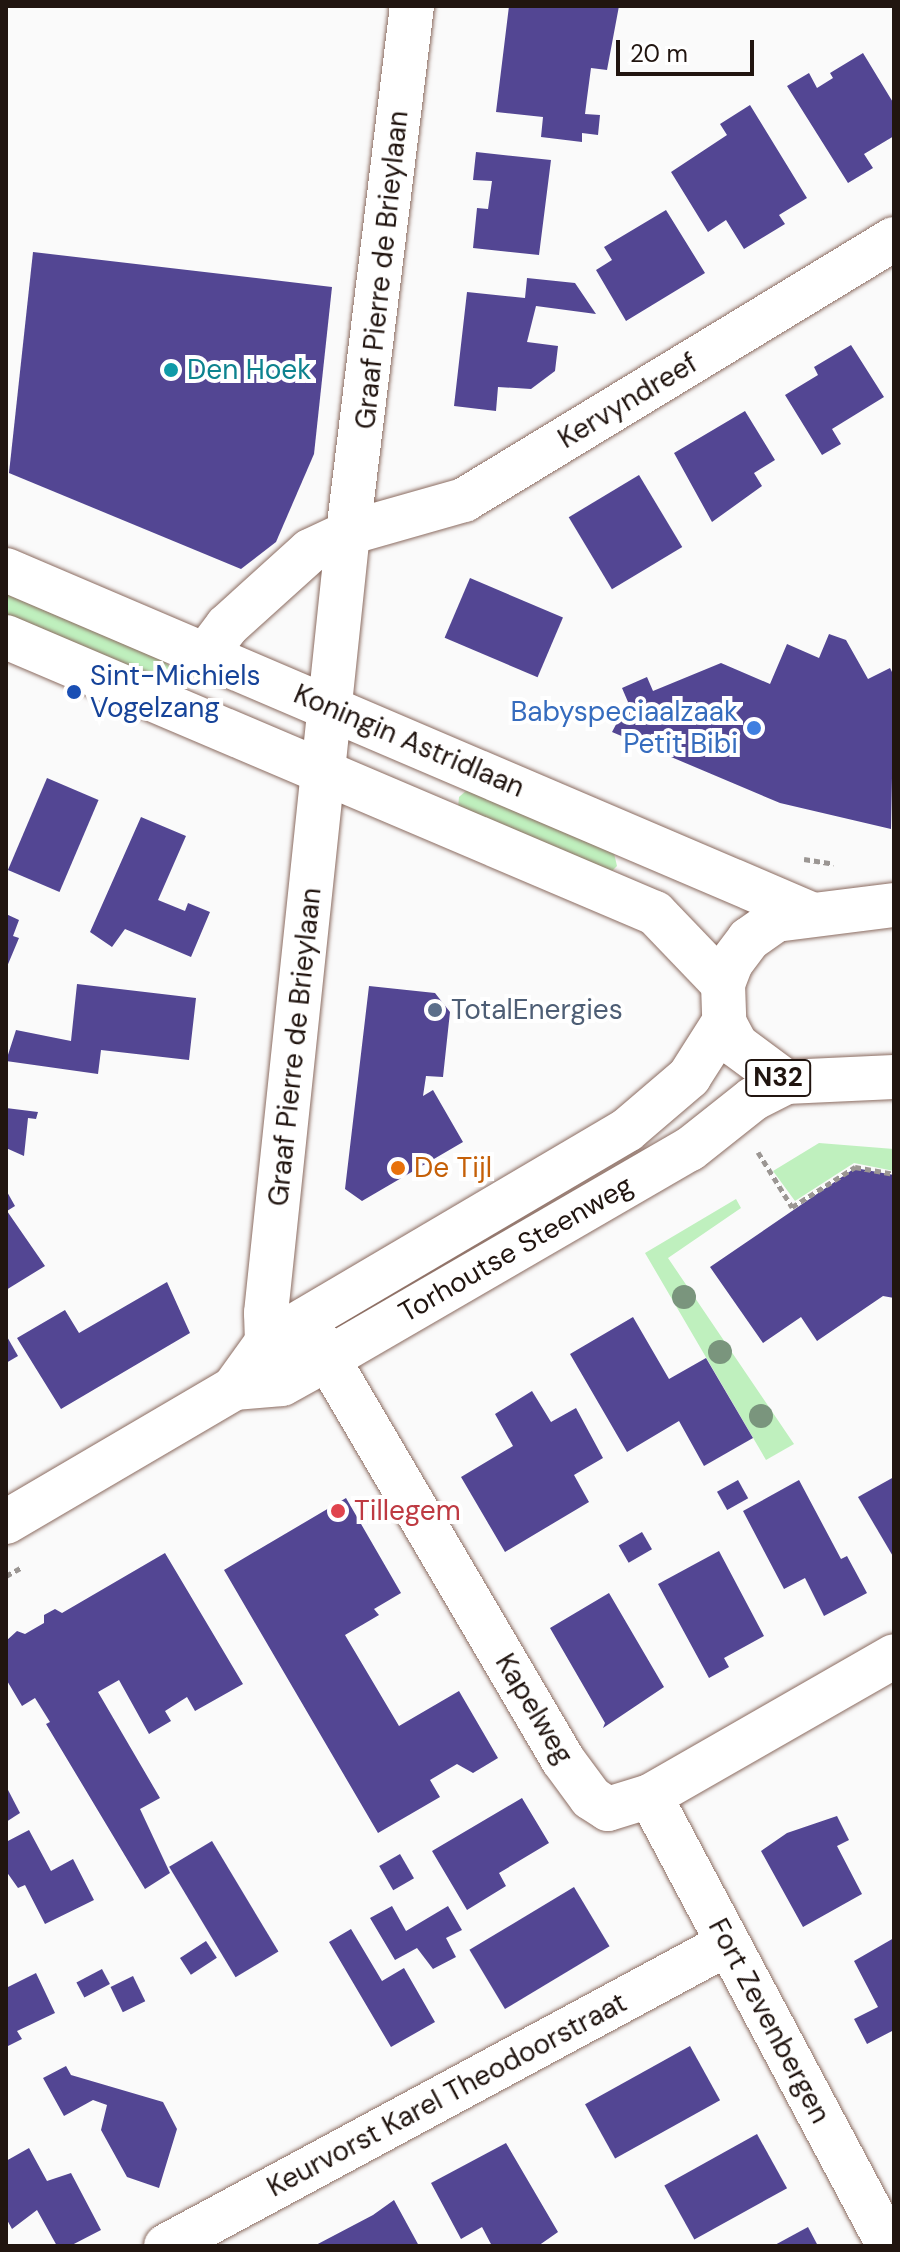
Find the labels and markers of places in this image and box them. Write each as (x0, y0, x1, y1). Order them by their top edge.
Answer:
place label: Den Hoek (187, 353, 311, 387)
marker: Den Hoek (162, 361, 180, 379)
place label: Sint-Michiels Vogelzang (90, 659, 260, 725)
marker: Sint-Michiels Vogelzang (65, 683, 83, 701)
place label: Babyspeciaalzaak Petit Bibi (510, 695, 738, 761)
marker: Babyspeciaalzaak Petit Bibi (745, 719, 763, 737)
place label: TotalEnergies (451, 993, 623, 1027)
marker: TotalEnergies (426, 1001, 444, 1019)
place label: De Tijl (414, 1151, 492, 1185)
marker: De Tijl (389, 1159, 407, 1177)
place label: Tillegem (354, 1494, 461, 1528)
marker: Tillegem (329, 1502, 347, 1520)

